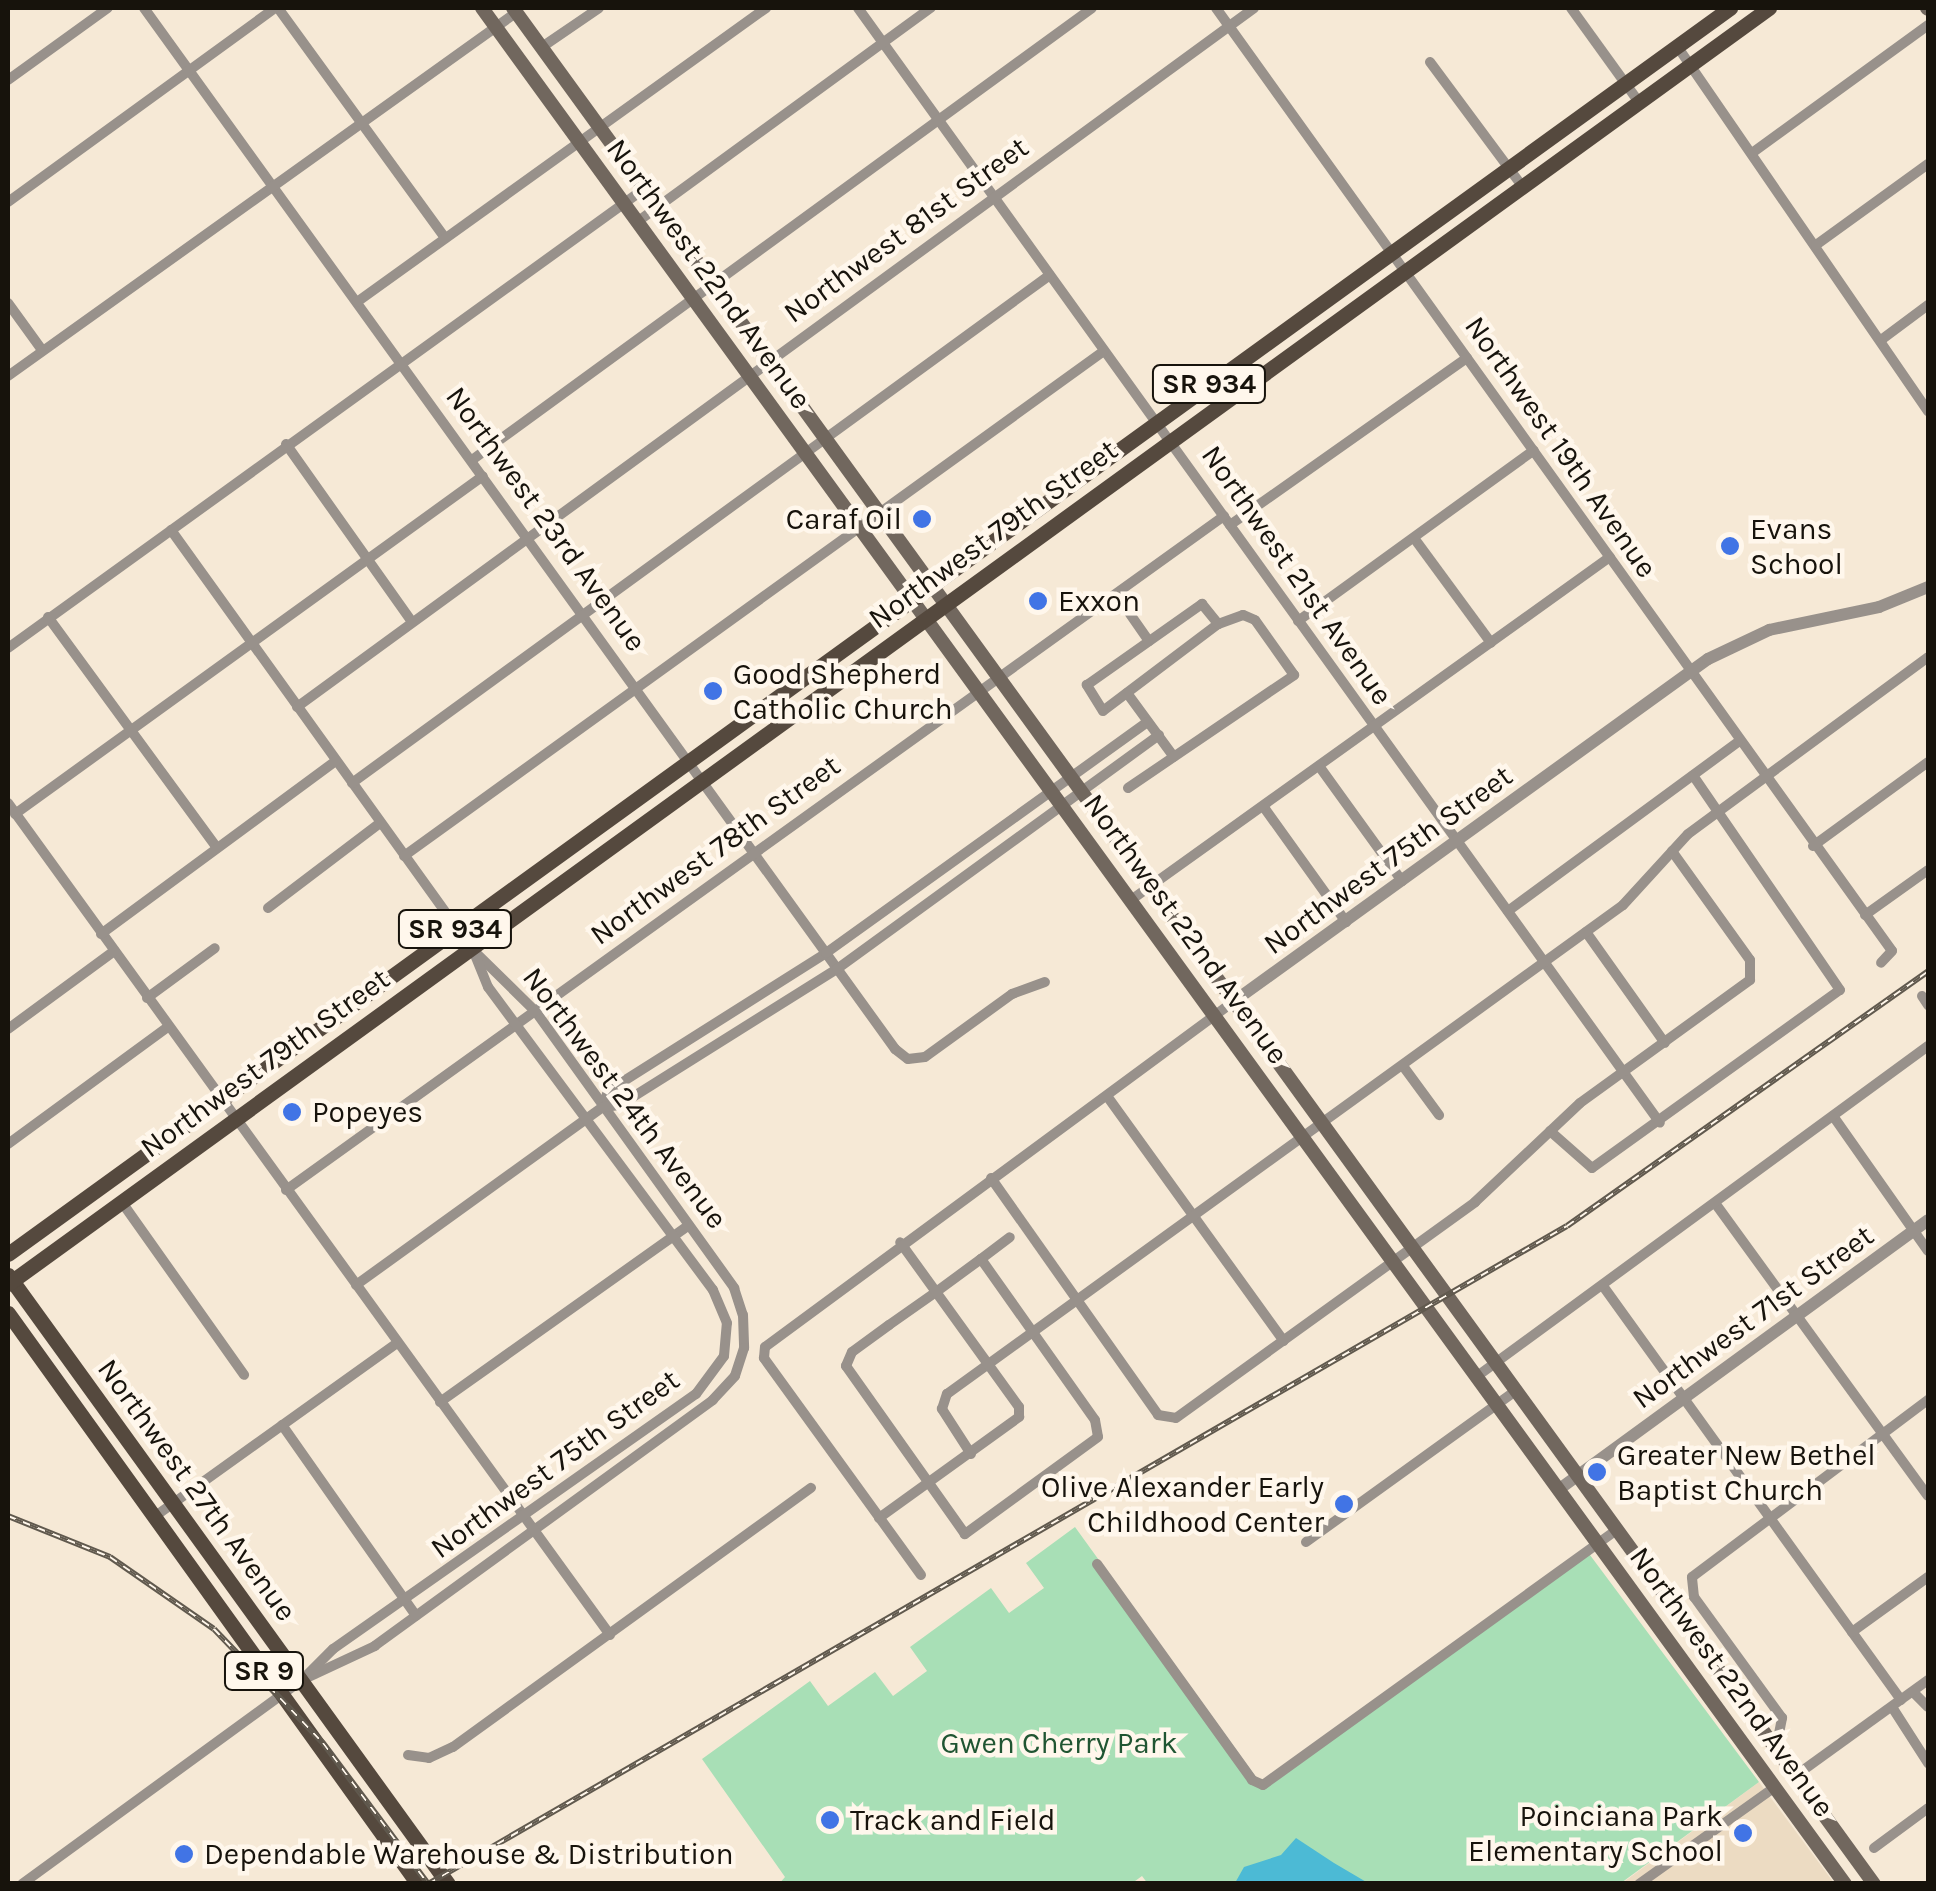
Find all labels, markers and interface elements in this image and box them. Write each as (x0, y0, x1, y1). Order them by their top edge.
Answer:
street label: Northwest 81st Street (777, 129, 1035, 331)
street label: Northwest 22nd Avenue (599, 132, 819, 416)
street label: Northwest 19th Avenue (1457, 309, 1665, 585)
road number: SR 934 (1152, 361, 1266, 407)
street label: Northwest 23rd Avenue (438, 380, 654, 658)
street label: Northwest 79th Street (862, 432, 1124, 636)
street label: Northwest 21st Avenue (1194, 438, 1400, 712)
place label: Caraf Oil (786, 501, 902, 537)
marker: Caraf Oil (911, 508, 933, 530)
place label: Evans School (1750, 511, 1843, 582)
marker: Evans School (1719, 535, 1741, 557)
place label: Exxon (1058, 583, 1140, 619)
marker: Exxon (1027, 590, 1049, 612)
place label: Good Shepherd Catholic Church (733, 656, 953, 726)
marker: Good Shepherd Catholic Church (702, 680, 724, 702)
street label: Northwest 78th Street (583, 747, 847, 953)
street label: Northwest 75th Street (1257, 758, 1519, 962)
street label: Northwest 22nd Avenue (1076, 787, 1296, 1071)
road number: SR 934 (398, 906, 512, 952)
street label: Northwest 24th Avenue (515, 960, 735, 1236)
street label: Northwest 79th Street (134, 961, 396, 1165)
place label: Popeyes (312, 1094, 423, 1130)
marker: Popeyes (281, 1101, 303, 1123)
street label: Northwest 71st Street (1626, 1218, 1880, 1416)
street label: Northwest 27th Avenue (90, 1352, 304, 1628)
street label: Northwest 75th Street (424, 1362, 686, 1566)
place label: Greater New Bethel Baptist Church (1617, 1437, 1876, 1508)
marker: Greater New Bethel Baptist Church (1586, 1461, 1608, 1483)
place label: Olive Alexander Early Childhood Center (1041, 1469, 1324, 1540)
marker: Olive Alexander Early Childhood Center (1333, 1493, 1355, 1515)
street label: Northwest 22nd Avenue (1622, 1540, 1842, 1824)
road number: SR 9 (222, 1648, 306, 1694)
park label: Gwen Cherry Park (940, 1725, 1178, 1761)
place label: Poinciana Park Elementary School (1468, 1798, 1723, 1868)
place label: Track and Field (850, 1802, 1055, 1838)
marker: Track and Field (819, 1809, 841, 1831)
marker: Poinciana Park Elementary School (1732, 1822, 1754, 1844)
place label: Dependable Warehouse & Distribution (204, 1836, 734, 1872)
marker: Dependable Warehouse & Distribution (173, 1843, 195, 1865)

